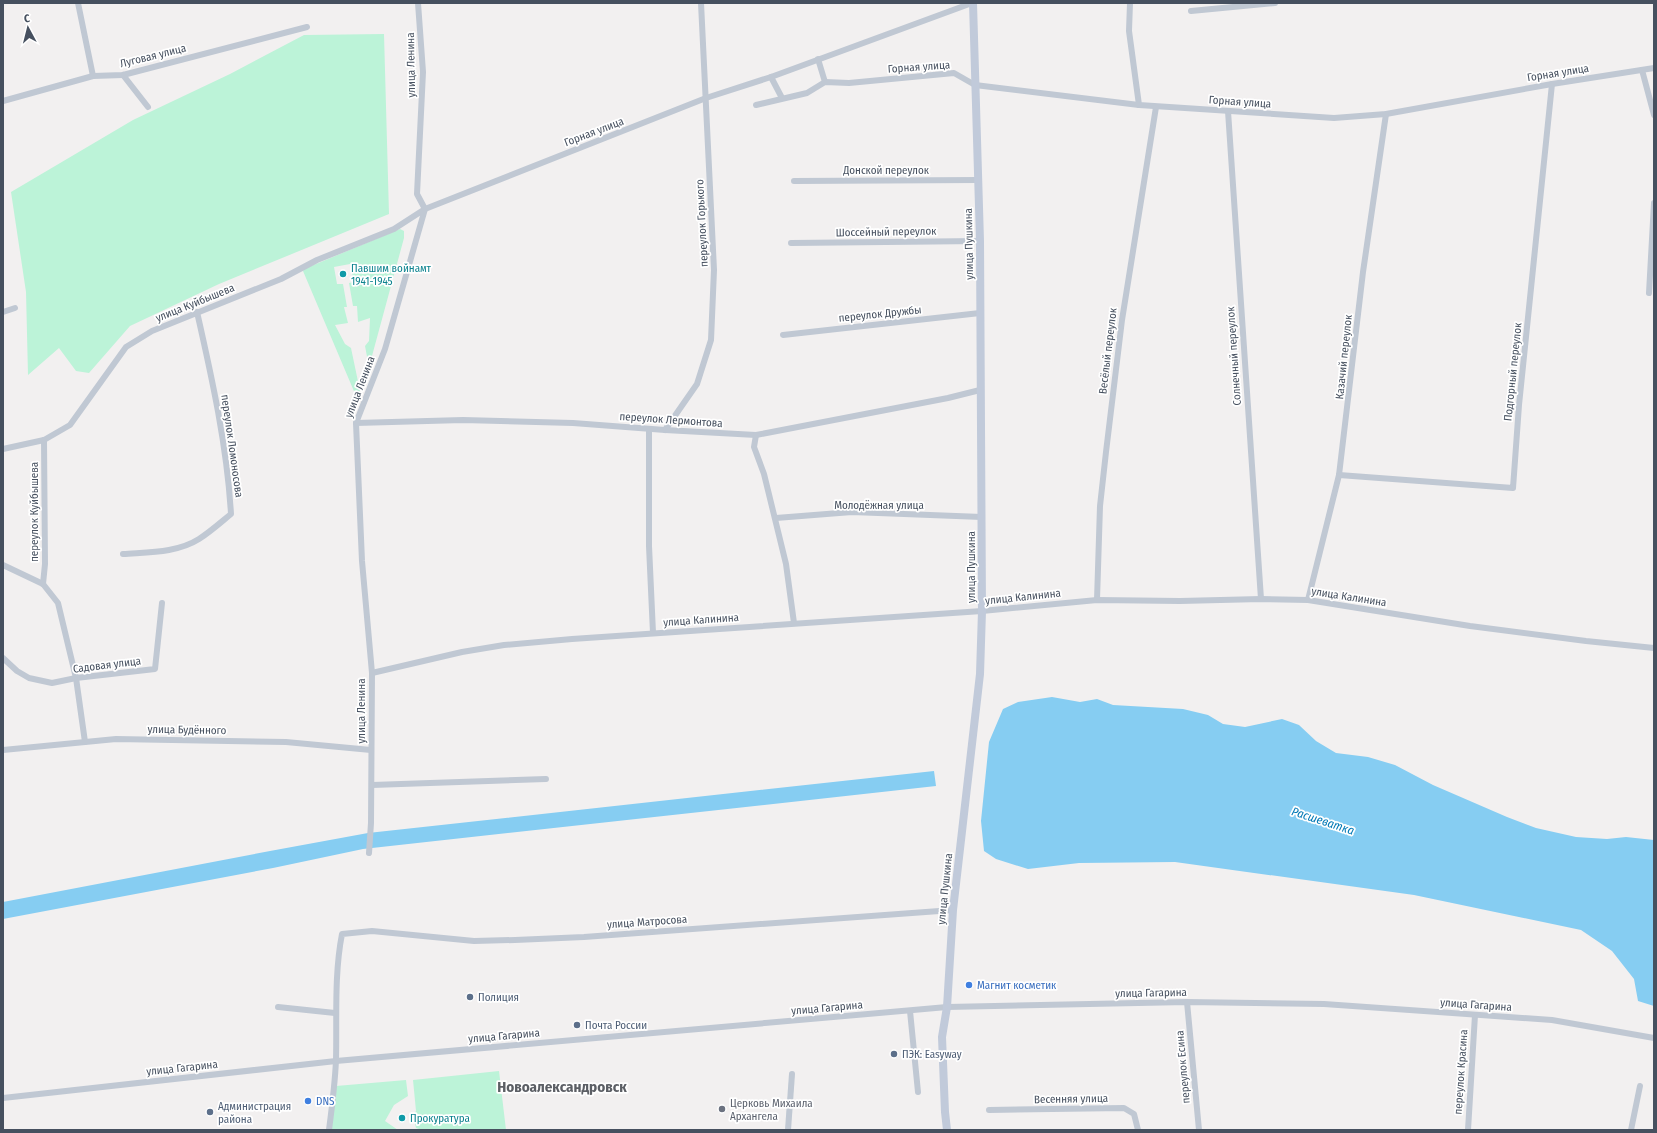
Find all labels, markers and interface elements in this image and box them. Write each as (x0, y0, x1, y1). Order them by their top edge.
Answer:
north arrow (8, 8, 48, 48)
text: С (23, 12, 31, 25)
street label: улица Ленина (404, 32, 418, 98)
street label: Луговая улица (119, 42, 187, 70)
street label: Горная улица (887, 58, 951, 76)
street label: Горная улица (1526, 62, 1590, 84)
street label: Горная улица (1208, 93, 1272, 111)
street label: Горная улица (563, 115, 625, 149)
street label: Донской переулок (842, 164, 930, 177)
street label: переулок Горького (693, 179, 711, 267)
street label: улица Пушкина (962, 208, 976, 280)
street label: Шоссейный переулок (836, 225, 937, 239)
place label: Павшим войнамт 1941-1945 (351, 262, 432, 288)
marker: Павшим войнамт 1941-1945 (338, 269, 348, 279)
street label: улица Куйбышева (154, 281, 236, 325)
street label: переулок Дружбы (838, 303, 922, 325)
street label: Солнечный переулок (1224, 305, 1244, 406)
street label: Весёлый переулок (1096, 306, 1120, 395)
street label: Казачий переулок (1333, 313, 1355, 400)
street label: Подгорный переулок (1501, 321, 1525, 422)
street label: улица Ленина (342, 354, 378, 420)
street label: переулок Ломоносова (218, 394, 246, 498)
street label: переулок Лермонтова (619, 410, 723, 430)
street label: переулок Куйбышева (28, 462, 41, 562)
street label: Молодёжная улица (834, 499, 924, 512)
street label: улица Пушкина (965, 531, 978, 603)
street label: улица Калинина (1310, 585, 1388, 609)
street label: улица Калинина (985, 587, 1061, 607)
street label: улица Калинина (663, 611, 739, 629)
street label: Садовая улица (72, 654, 142, 676)
street label: улица Ленина (355, 678, 368, 744)
street label: улица Будённого (147, 723, 227, 737)
water label: Расшеватка (1290, 804, 1356, 838)
street label: улица Пушкина (935, 853, 955, 925)
street label: улица Матросова (606, 913, 688, 931)
place label: Магнит косметик (977, 979, 1057, 992)
marker: Магнит косметик (964, 980, 974, 990)
street label: улица Гагарина (1115, 986, 1187, 1000)
place label: Полиция (478, 991, 519, 1004)
marker: Полиция (465, 992, 475, 1002)
street label: улица Гагарина (1440, 996, 1512, 1014)
street label: улица Гагарина (791, 998, 863, 1018)
place label: Почта России (585, 1019, 647, 1032)
marker: Почта России (572, 1020, 582, 1030)
street label: улица Гагарина (468, 1026, 540, 1046)
street label: переулок Красина (1452, 1029, 1470, 1115)
street label: переулок Есина (1173, 1030, 1193, 1104)
place label: ПЭК: Easyway (902, 1048, 962, 1061)
marker: ПЭК: Easyway (889, 1049, 899, 1059)
street label: улица Гагарина (146, 1058, 218, 1078)
district label: Новоалександровск (497, 1078, 627, 1096)
street label: Весенняя улица (1034, 1092, 1108, 1106)
place label: DNS (316, 1095, 335, 1108)
marker: DNS (303, 1096, 313, 1106)
place label: Церковь Михаила Архангела (730, 1097, 813, 1123)
place label: Администрация района (218, 1100, 291, 1126)
marker: Церковь Михаила Архангела (717, 1104, 727, 1114)
marker: Администрация района (205, 1107, 215, 1117)
place label: Прокуратура (410, 1112, 470, 1125)
marker: Прокуратура (397, 1113, 407, 1123)

